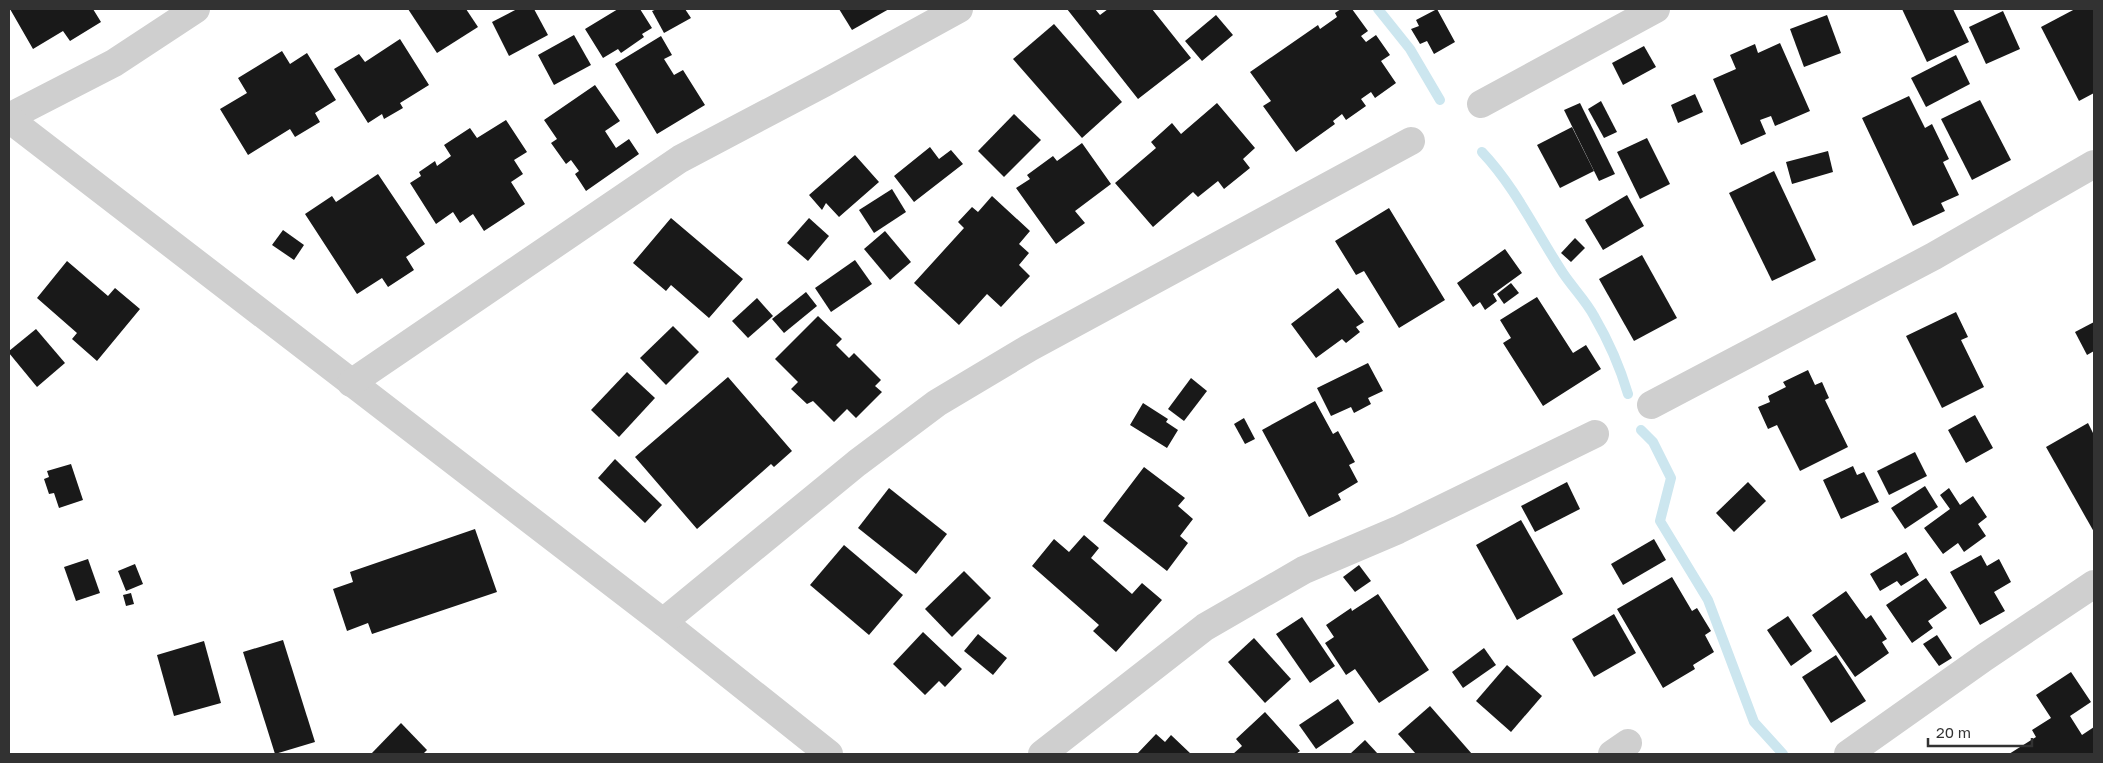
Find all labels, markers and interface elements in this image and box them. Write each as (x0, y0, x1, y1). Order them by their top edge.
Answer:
scale bar (1928, 716, 2032, 748)
text: 20 m (1936, 723, 1971, 741)

